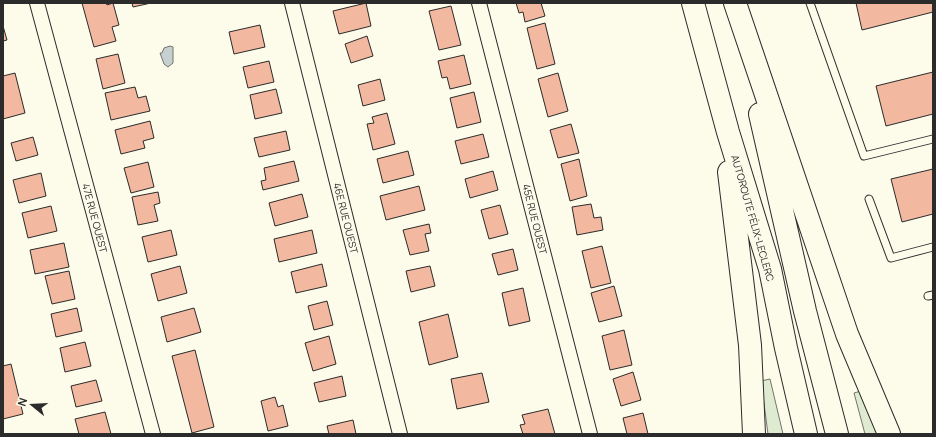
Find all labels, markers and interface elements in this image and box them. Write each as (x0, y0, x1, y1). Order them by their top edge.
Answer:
street label: AUTOROUTE FÉLIX-LECLERC (728, 153, 778, 283)
street label: 46E RUE OUEST (330, 181, 362, 255)
street label: 47E RUE OUEST (79, 182, 111, 254)
street label: 45E RUE OUEST (519, 182, 551, 256)
north arrow (12, 385, 52, 425)
text: N (14, 396, 30, 408)

